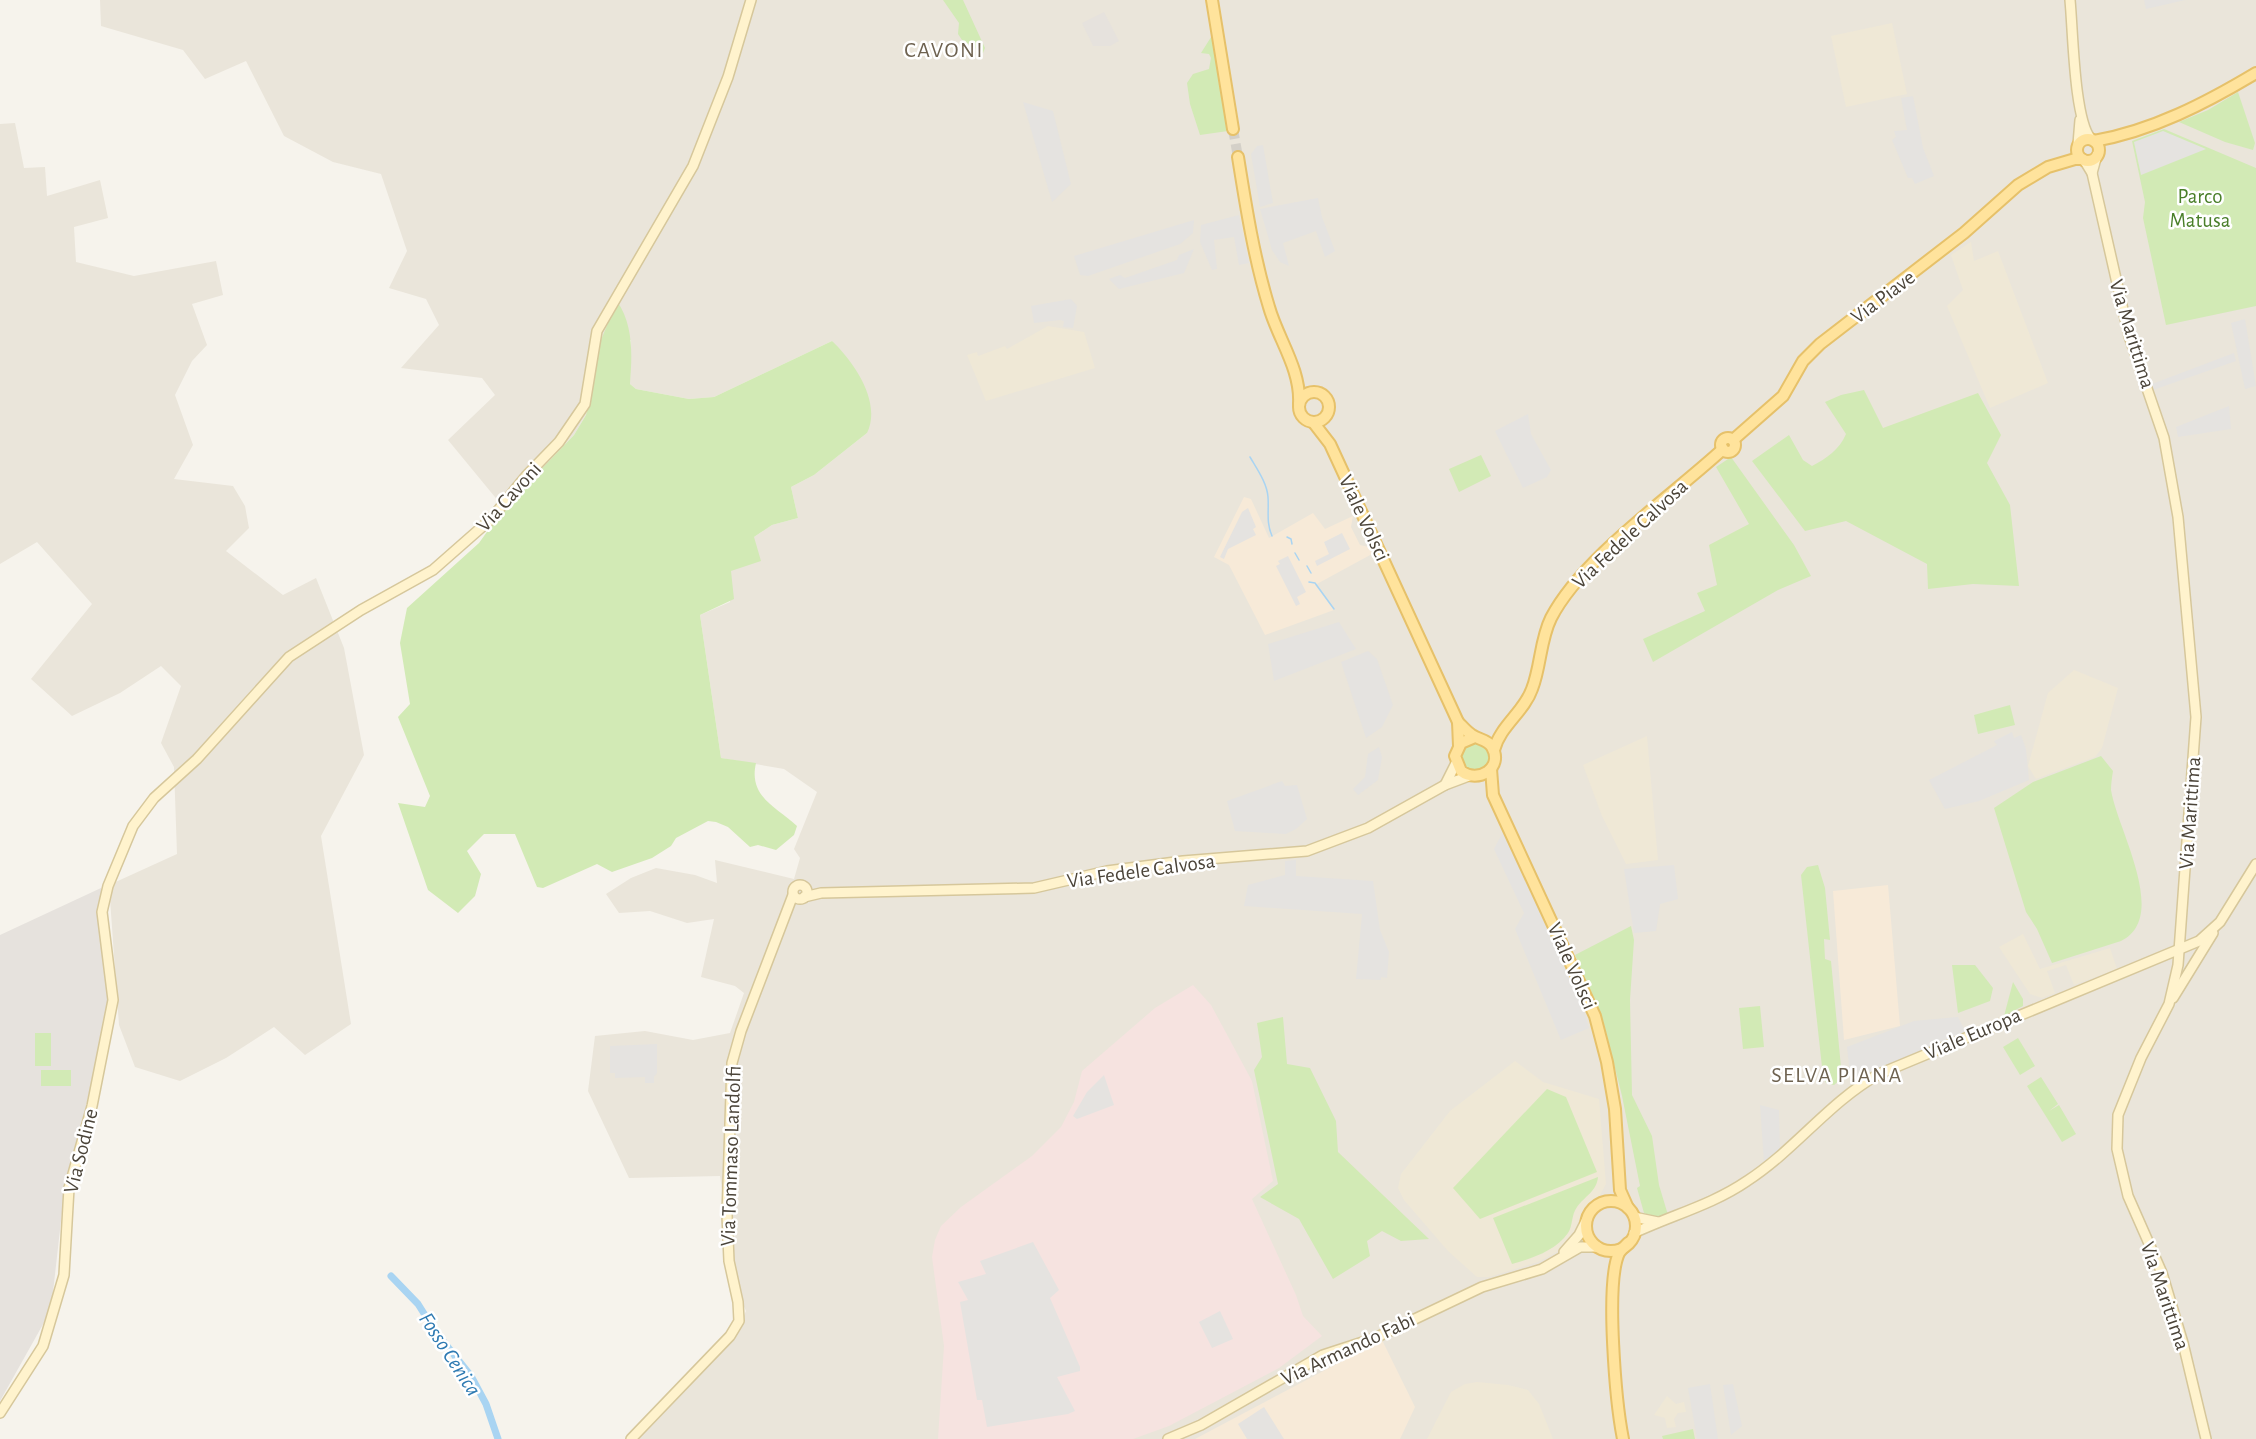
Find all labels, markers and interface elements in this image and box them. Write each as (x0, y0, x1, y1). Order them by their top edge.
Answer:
district label: CAVONI (904, 39, 984, 61)
park label: Parco Matusa (2170, 186, 2231, 231)
street label: Via Piave (1847, 266, 1919, 328)
street label: Via Marittima (2105, 277, 2159, 391)
street label: Via Cavoni (473, 458, 545, 536)
street label: Viale Volsci (1335, 472, 1393, 564)
street label: Via Fedele Calvosa (1568, 475, 1692, 593)
street label: Via Marittima (2176, 756, 2204, 870)
street label: Via Fedele Calvosa (1066, 850, 1217, 892)
street label: Viale Volsci (1544, 920, 1600, 1012)
street label: Viale Europa (1922, 1004, 2025, 1064)
district label: SELVA PIANA (1771, 1064, 1903, 1086)
street label: Via Tommaso Landolfi (717, 1065, 745, 1247)
street label: Via Sodine (60, 1107, 102, 1195)
street label: Via Marittima (2137, 1239, 2193, 1353)
water label: Fosso Cenica (415, 1308, 485, 1400)
street label: Via Armando Fabi (1278, 1309, 1418, 1389)

